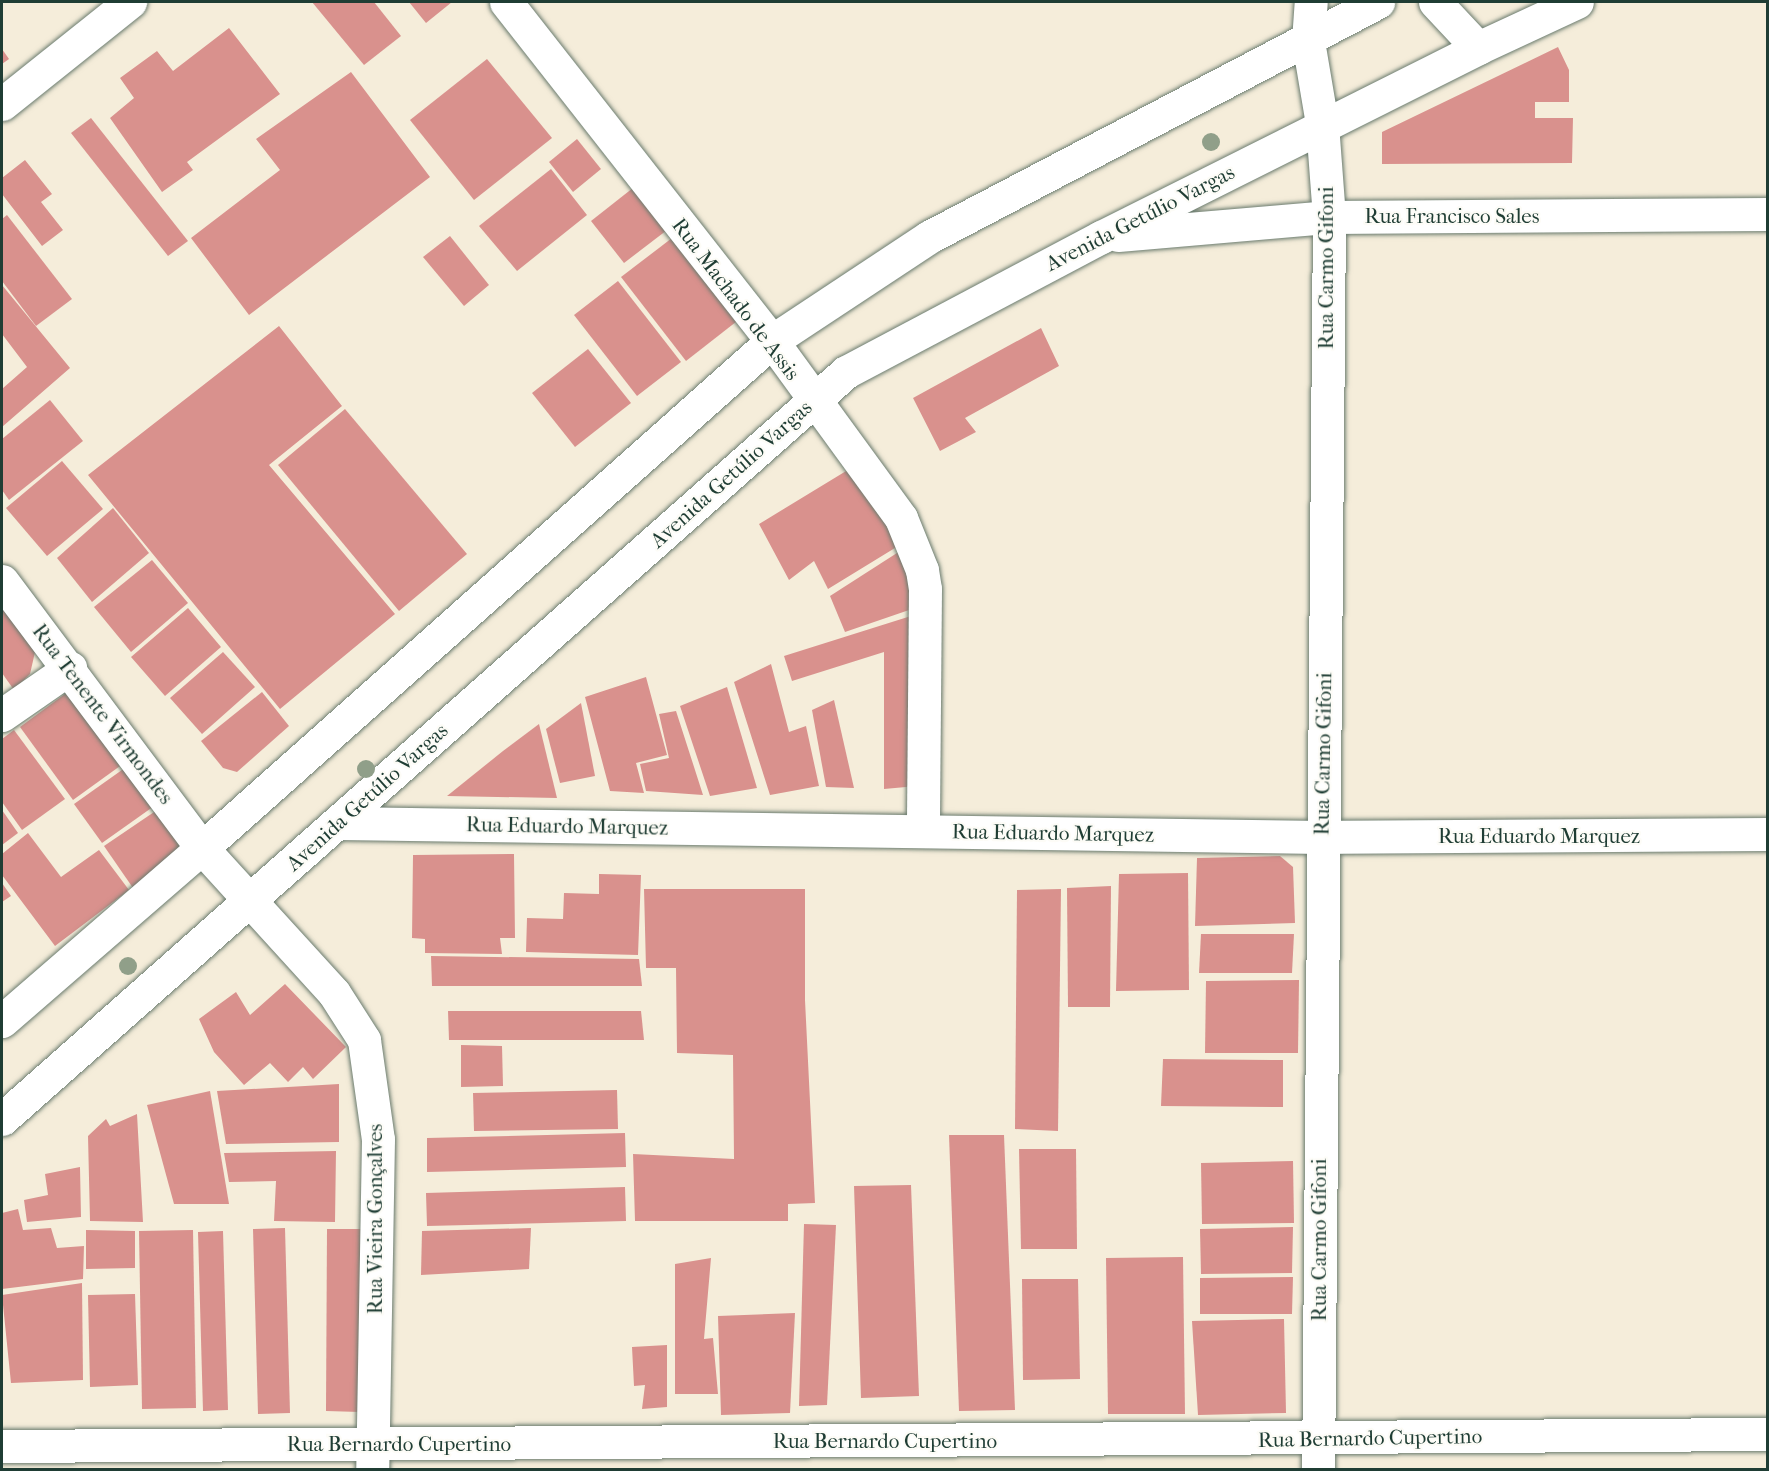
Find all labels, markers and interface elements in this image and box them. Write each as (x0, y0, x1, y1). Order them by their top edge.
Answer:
street label: Avenida Getúlio Vargas (1041, 159, 1239, 277)
street label: Rua Carmo Gifoni (1313, 187, 1339, 349)
street label: Rua Francisco Sales (1365, 203, 1539, 229)
street label: Rua Machado de Assis (667, 213, 805, 385)
street label: Avenida Getúlio Vargas (645, 395, 817, 553)
street label: Rua Tenente Virmondes (27, 619, 179, 809)
street label: Rua Carmo Gifoni (1309, 672, 1337, 836)
street label: Avenida Getúlio Vargas (281, 718, 453, 876)
street label: Rua Eduardo Marquez (466, 812, 668, 840)
street label: Rua Eduardo Marquez (952, 819, 1154, 847)
street label: Rua Eduardo Marquez (1438, 823, 1640, 849)
street label: Rua Vieira Gonçalves (362, 1124, 388, 1314)
street label: Rua Carmo Gifoni (1306, 1159, 1332, 1321)
street label: Rua Bernardo Cupertino (1258, 1423, 1482, 1453)
street label: Rua Bernardo Cupertino (773, 1428, 997, 1454)
street label: Rua Bernardo Cupertino (287, 1431, 511, 1457)

